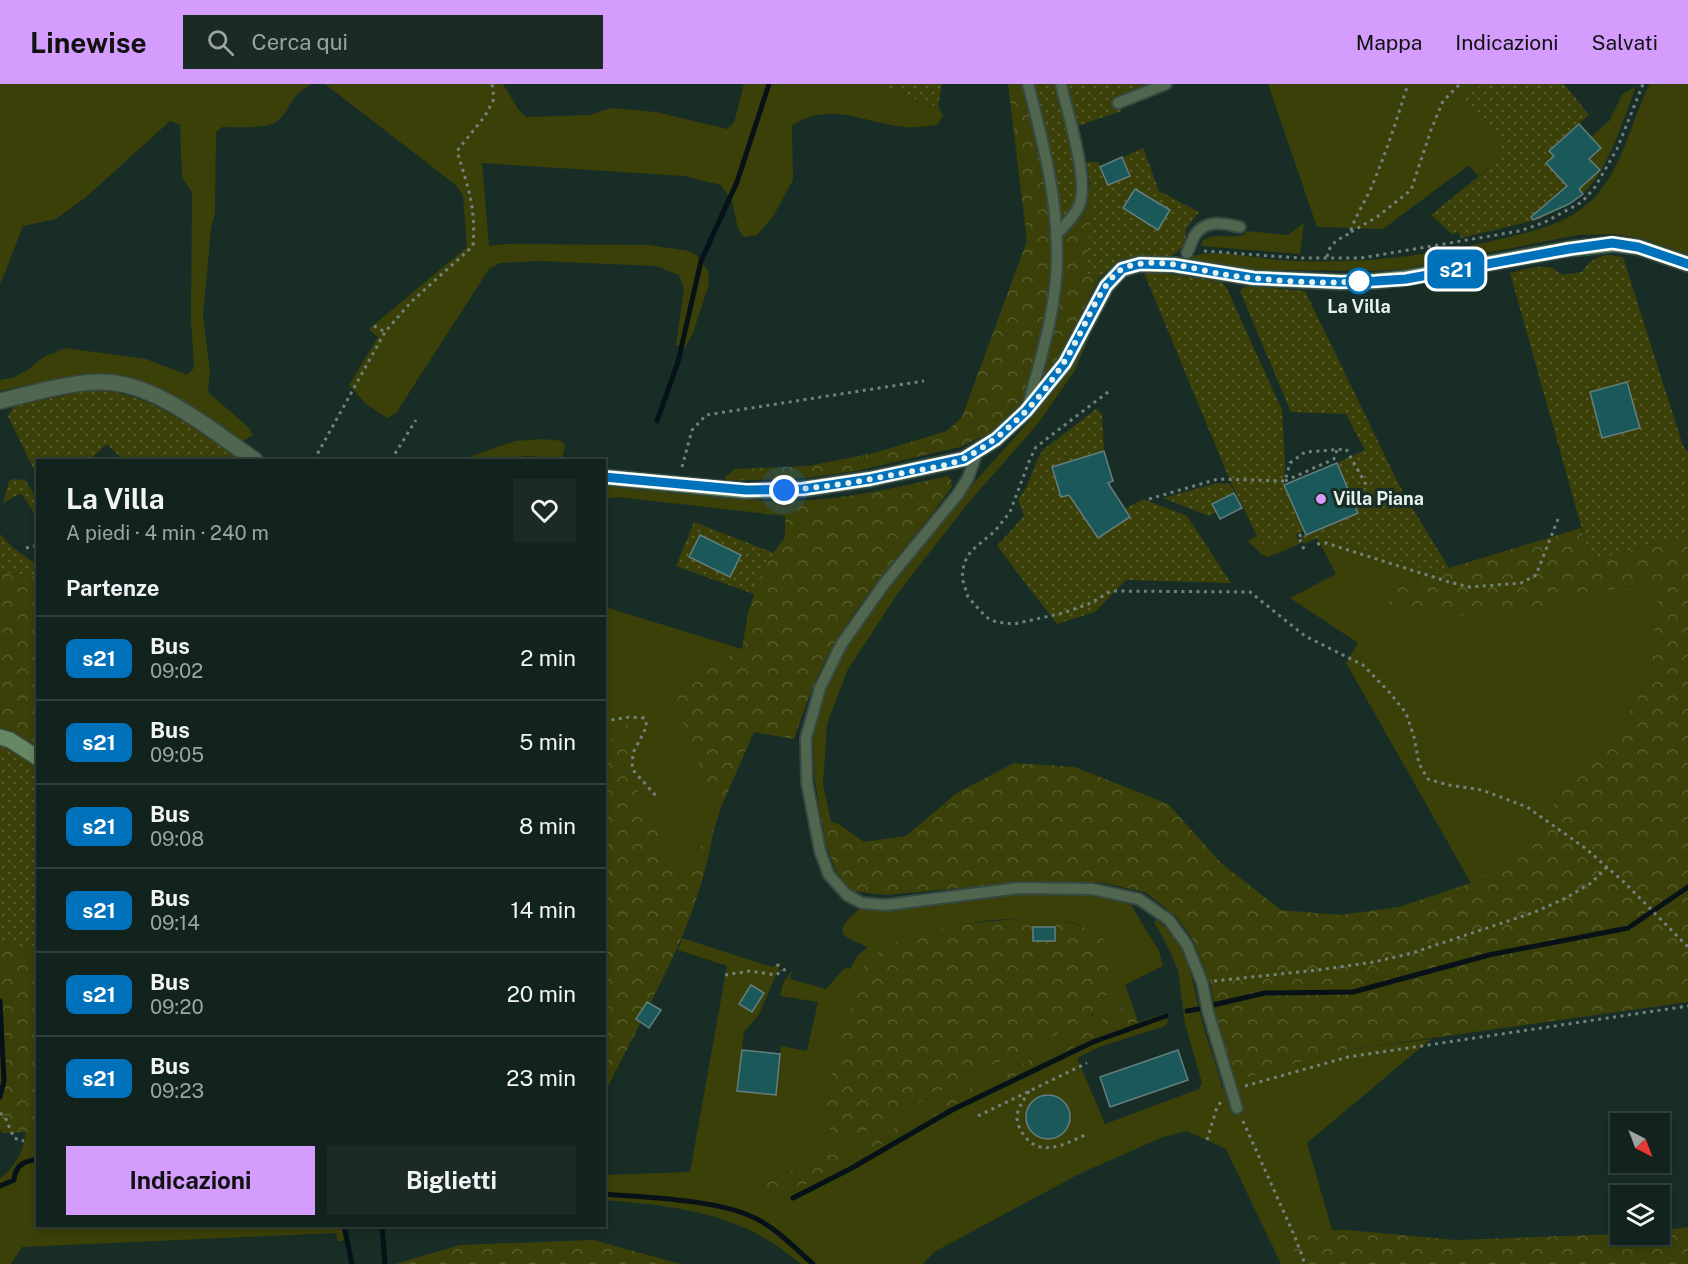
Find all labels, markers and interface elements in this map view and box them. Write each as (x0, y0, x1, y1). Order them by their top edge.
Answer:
search box (183, 15, 603, 69)
text: Linewise (30, 26, 147, 59)
icon: search (204, 26, 237, 59)
text: Cerca qui (252, 29, 348, 55)
text: Mappa (1356, 30, 1422, 55)
text: Indicazioni (1455, 30, 1559, 55)
text: Salvati (1592, 30, 1658, 55)
line badge: s21 (1422, 250, 1490, 288)
text: s21 (1439, 257, 1473, 282)
marker: La Villa (1346, 268, 1372, 294)
place label: La Villa (1327, 296, 1391, 317)
your location (769, 475, 799, 505)
button: heart (513, 479, 576, 542)
text: La Villa (66, 482, 165, 515)
place label: Villa Piana (1333, 488, 1424, 509)
marker: Villa Piana (1314, 492, 1328, 506)
text: A piedi · 4 min · 240 m (66, 521, 269, 545)
text: Partenze (66, 575, 159, 601)
text: Bus (150, 633, 190, 659)
text: 2 min (520, 645, 576, 671)
text: s21 (82, 646, 116, 671)
text: 09:02 (150, 659, 203, 683)
text: Bus (150, 717, 190, 743)
text: 5 min (519, 729, 576, 755)
text: s21 (82, 730, 116, 755)
text: 09:05 (150, 743, 204, 767)
text: Bus (150, 801, 190, 827)
text: 8 min (519, 813, 576, 839)
text: s21 (82, 814, 116, 839)
text: 09:08 (150, 827, 204, 851)
text: Bus (150, 885, 190, 911)
text: 14 min (511, 897, 576, 923)
text: s21 (82, 898, 116, 923)
text: 09:14 (150, 911, 200, 935)
text: Bus (150, 969, 190, 995)
text: 20 min (507, 981, 576, 1007)
text: s21 (82, 982, 116, 1007)
text: 09:20 (150, 995, 204, 1019)
text: Bus (150, 1053, 190, 1079)
text: 23 min (506, 1065, 576, 1091)
text: s21 (82, 1066, 116, 1091)
text: 09:23 (150, 1079, 204, 1103)
north arrow (1610, 1113, 1670, 1173)
map controls (1610, 1113, 1670, 1245)
button: Indicazioni (66, 1146, 315, 1215)
button: Biglietti (327, 1146, 576, 1215)
button: layers (1610, 1185, 1670, 1245)

